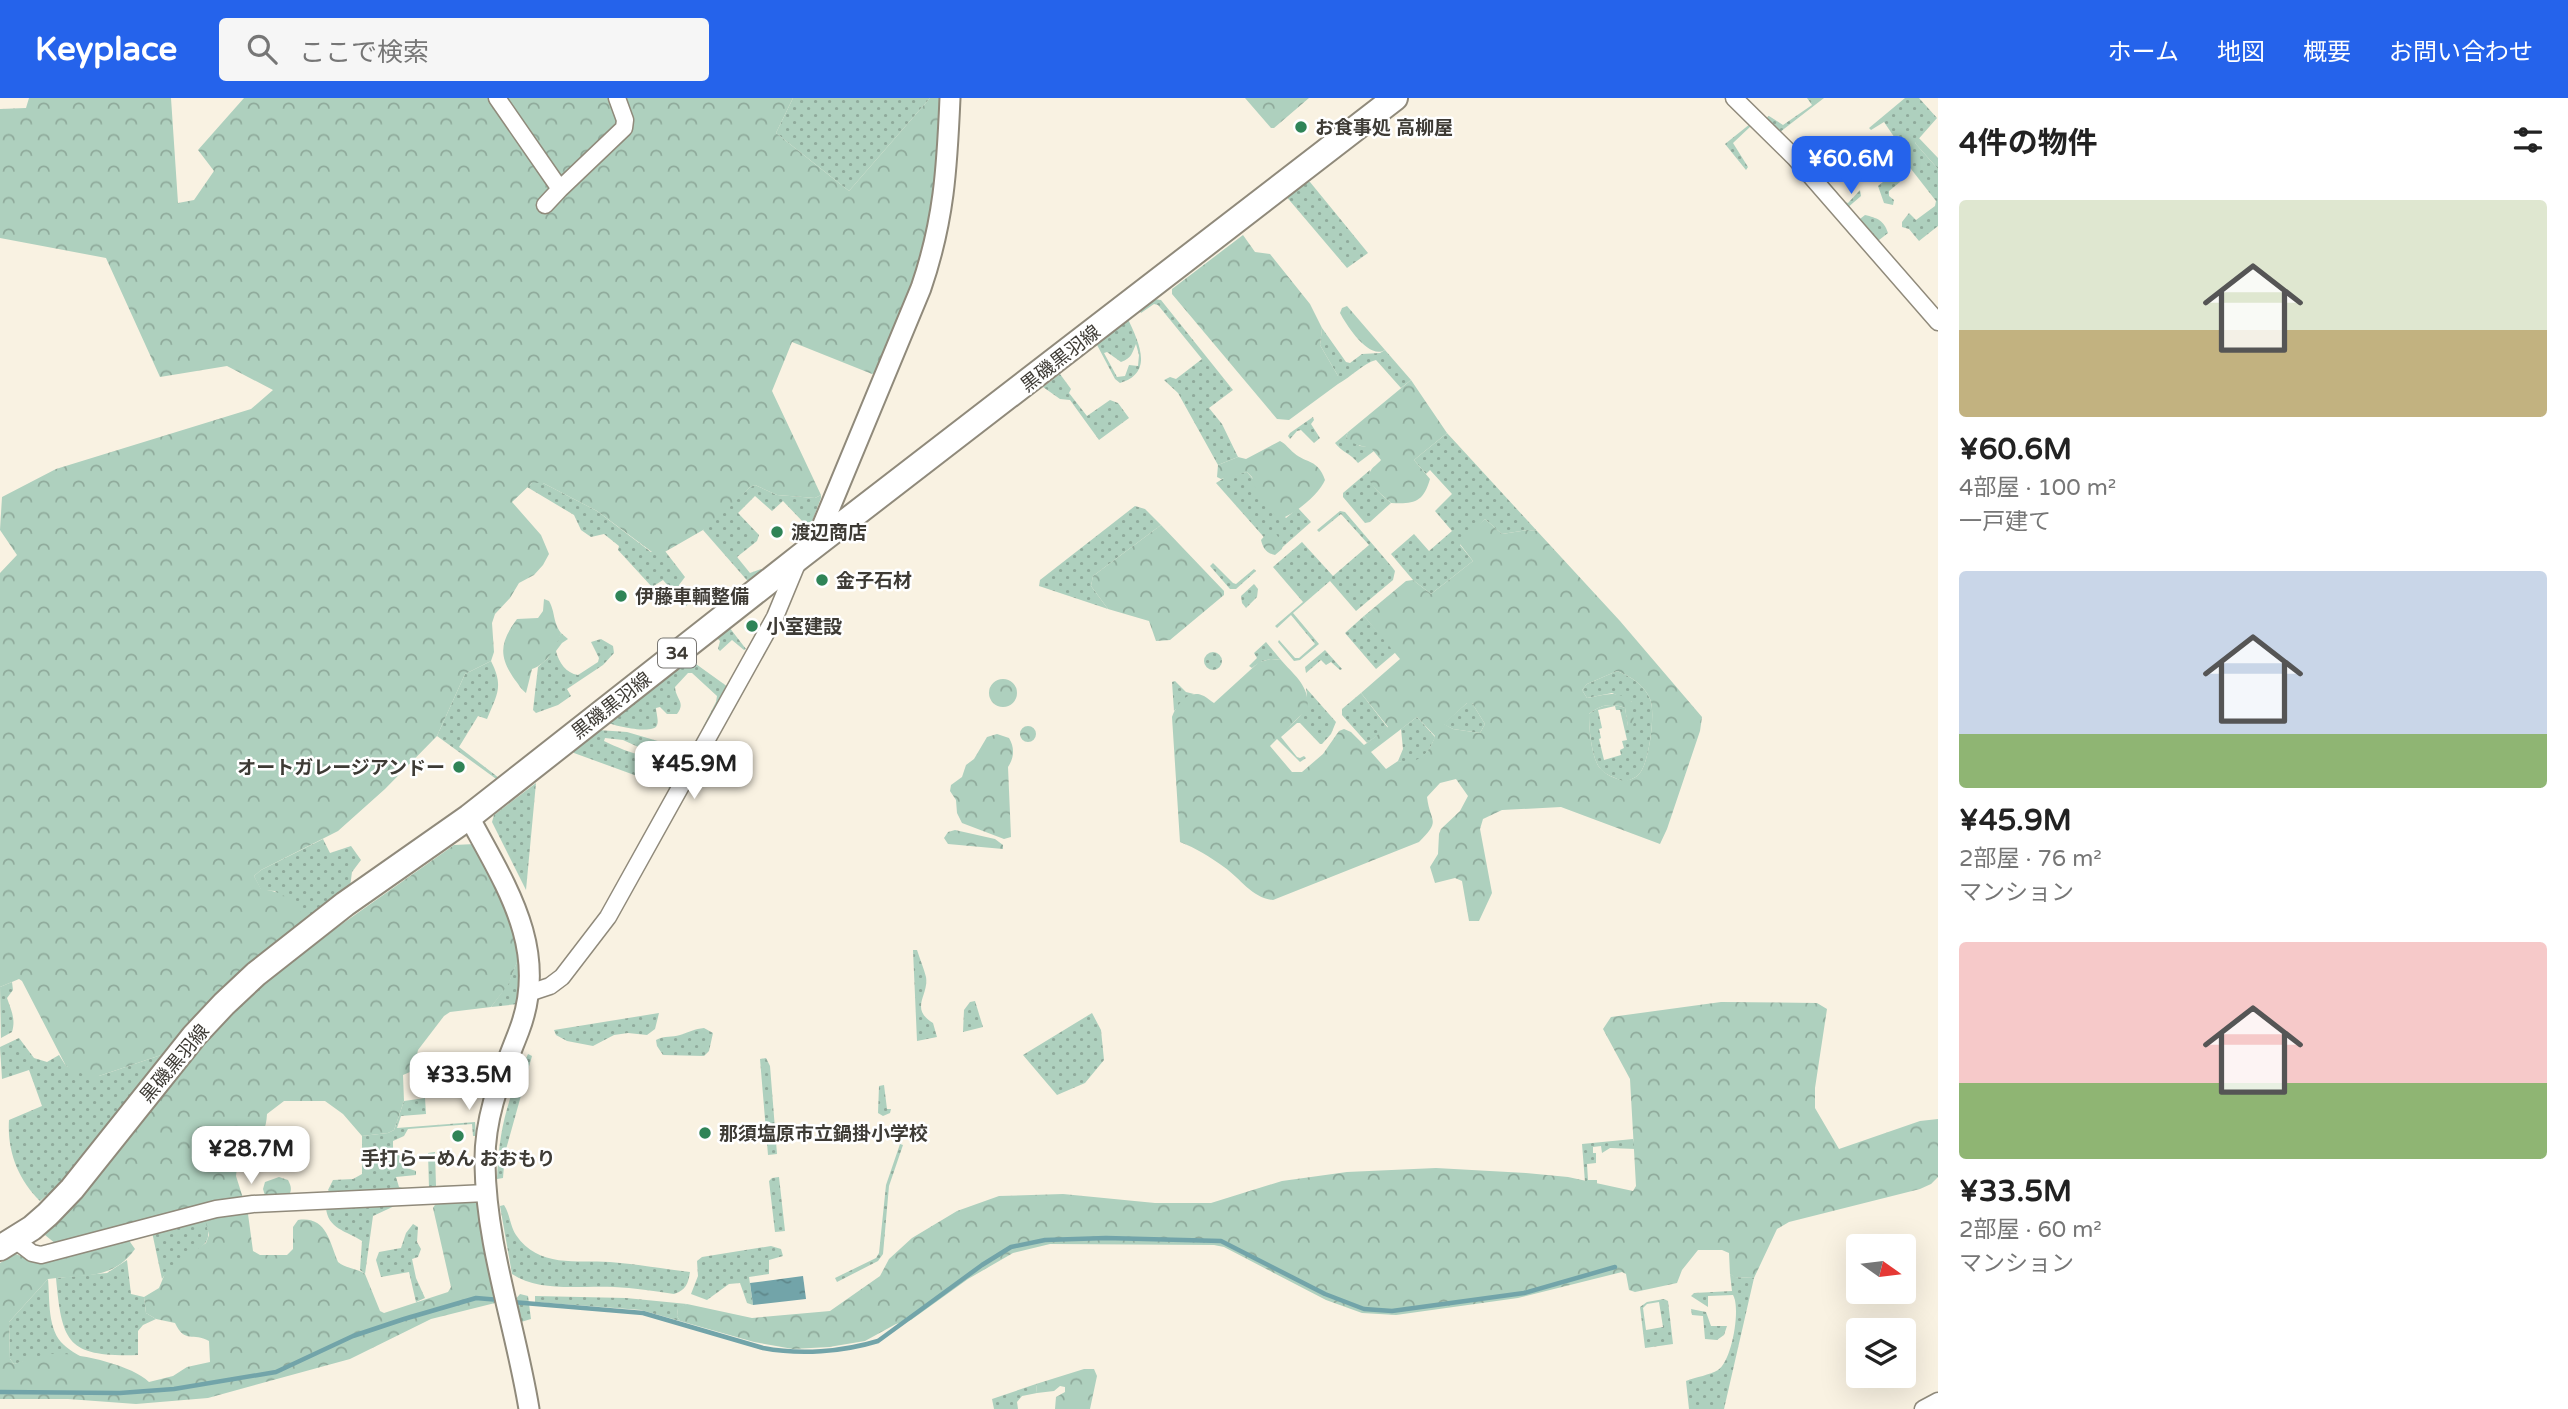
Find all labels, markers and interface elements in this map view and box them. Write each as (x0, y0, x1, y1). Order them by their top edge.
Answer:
search box (219, 18, 709, 81)
text: Keyplace (35, 30, 177, 69)
icon: search (243, 30, 281, 68)
text: ここで検索 (299, 37, 429, 68)
text: ホーム (2108, 38, 2179, 67)
text: 地図 (2217, 38, 2265, 67)
text: 概要 (2303, 38, 2351, 67)
text: お問い合わせ (2389, 38, 2533, 67)
place label: お食事処 高柳屋 (1315, 117, 1453, 139)
marker: お食事処 高柳屋 (1293, 119, 1309, 135)
icon: filters (2509, 121, 2547, 159)
text: 4件の物件 (1959, 125, 2098, 162)
pin: ¥60.6M (1794, 136, 1908, 196)
text: ¥60.6M (1808, 145, 1894, 173)
icon: home (2190, 245, 2316, 371)
street label: 黒磯黒羽線 (1016, 321, 1105, 397)
text: ¥60.6M (1959, 431, 2072, 468)
text: 4部屋 · 100 m² (1959, 474, 2116, 502)
text: 一戸建て (1959, 508, 2051, 536)
place label: 渡辺商店 (791, 522, 867, 544)
marker: 渡辺商店 (769, 524, 785, 540)
place label: 金子石材 (836, 570, 912, 592)
marker: 金子石材 (814, 572, 830, 588)
place label: 伊藤車輌整備 (635, 586, 749, 608)
marker: 伊藤車輌整備 (613, 588, 629, 604)
place label: 小室建設 (766, 616, 842, 638)
icon: home (2190, 616, 2316, 742)
marker: 小室建設 (744, 618, 760, 634)
road number: 34 (658, 638, 696, 668)
street label: 黒磯黒羽線 (567, 668, 656, 744)
pin: ¥45.9M (637, 742, 751, 801)
text: ¥45.9M (651, 750, 737, 778)
place label: オートガレージアンドー (237, 757, 445, 779)
marker: オートガレージアンドー (451, 759, 467, 775)
text: ¥45.9M (1959, 802, 2072, 839)
text: 2部屋 · 76 m² (1959, 845, 2102, 873)
text: マンション (1959, 879, 2074, 907)
icon: home (2190, 987, 2316, 1113)
street label: 黒磯黒羽線 (136, 1020, 214, 1107)
pin: ¥33.5M (412, 1052, 526, 1112)
text: ¥33.5M (426, 1061, 512, 1089)
place label: 那須塩原市立鍋掛小学校 (719, 1123, 928, 1145)
marker: 那須塩原市立鍋掛小学校 (697, 1125, 713, 1141)
pin: ¥28.7M (194, 1126, 308, 1186)
marker: 手打らーめん おおもり (450, 1128, 466, 1144)
text: ¥28.7M (208, 1135, 294, 1163)
place label: 手打らーめん おおもり (361, 1148, 555, 1170)
text: ¥33.5M (1959, 1173, 2072, 1210)
text: 2部屋 · 60 m² (1959, 1216, 2102, 1244)
north arrow (1846, 1234, 1916, 1304)
map controls (1846, 1234, 1916, 1388)
text: マンション (1959, 1250, 2074, 1278)
button: layers (1846, 1318, 1916, 1388)

